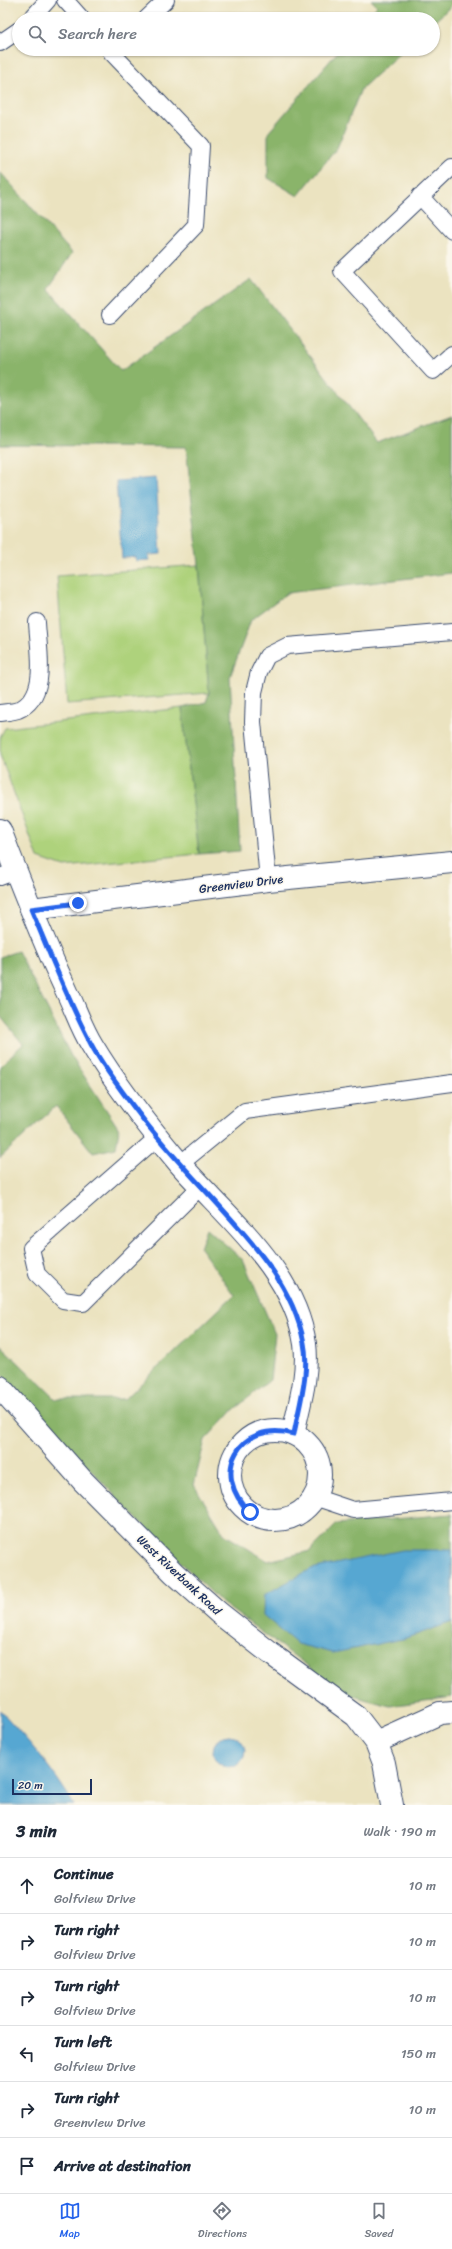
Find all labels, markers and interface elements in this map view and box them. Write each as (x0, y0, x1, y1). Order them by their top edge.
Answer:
search box (12, 12, 440, 56)
text: Search here (58, 21, 137, 47)
icon: search (26, 23, 48, 45)
street label: Greenview Drive (198, 868, 284, 900)
route end (69, 894, 87, 912)
route start (241, 1503, 259, 1521)
street label: West Riverbank Road (131, 1529, 227, 1621)
text: 20 m (18, 1776, 43, 1795)
scale bar (12, 1777, 92, 1796)
text: 3 min (16, 1816, 57, 1846)
text: Walk · 190 m (363, 1820, 436, 1843)
text: Continue (54, 1861, 114, 1887)
text: 10 m (409, 1874, 436, 1897)
icon: ahead (16, 1875, 38, 1897)
text: Golfview Drive (54, 1887, 136, 1910)
text: Turn right (54, 1917, 119, 1943)
text: 10 m (409, 1930, 436, 1953)
icon: right (16, 1931, 38, 1953)
text: Golfview Drive (54, 1943, 136, 1966)
text: Turn right (54, 1973, 119, 1999)
text: 10 m (409, 1986, 436, 2009)
icon: right (16, 1987, 38, 2009)
text: Golfview Drive (54, 1999, 136, 2022)
text: Turn left (54, 2029, 112, 2055)
text: 150 m (401, 2042, 436, 2065)
icon: left (16, 2043, 38, 2065)
text: Golfview Drive (54, 2055, 136, 2078)
text: Turn right (54, 2085, 119, 2111)
text: 10 m (409, 2098, 436, 2121)
icon: right (16, 2099, 38, 2121)
text: Greenview Drive (54, 2111, 145, 2134)
text: Arrive at destination (54, 2153, 191, 2179)
icon: arrive (16, 2155, 38, 2177)
tab: Map (59, 2200, 81, 2243)
tab: Directions (198, 2200, 247, 2243)
tab: Saved (364, 2200, 393, 2243)

